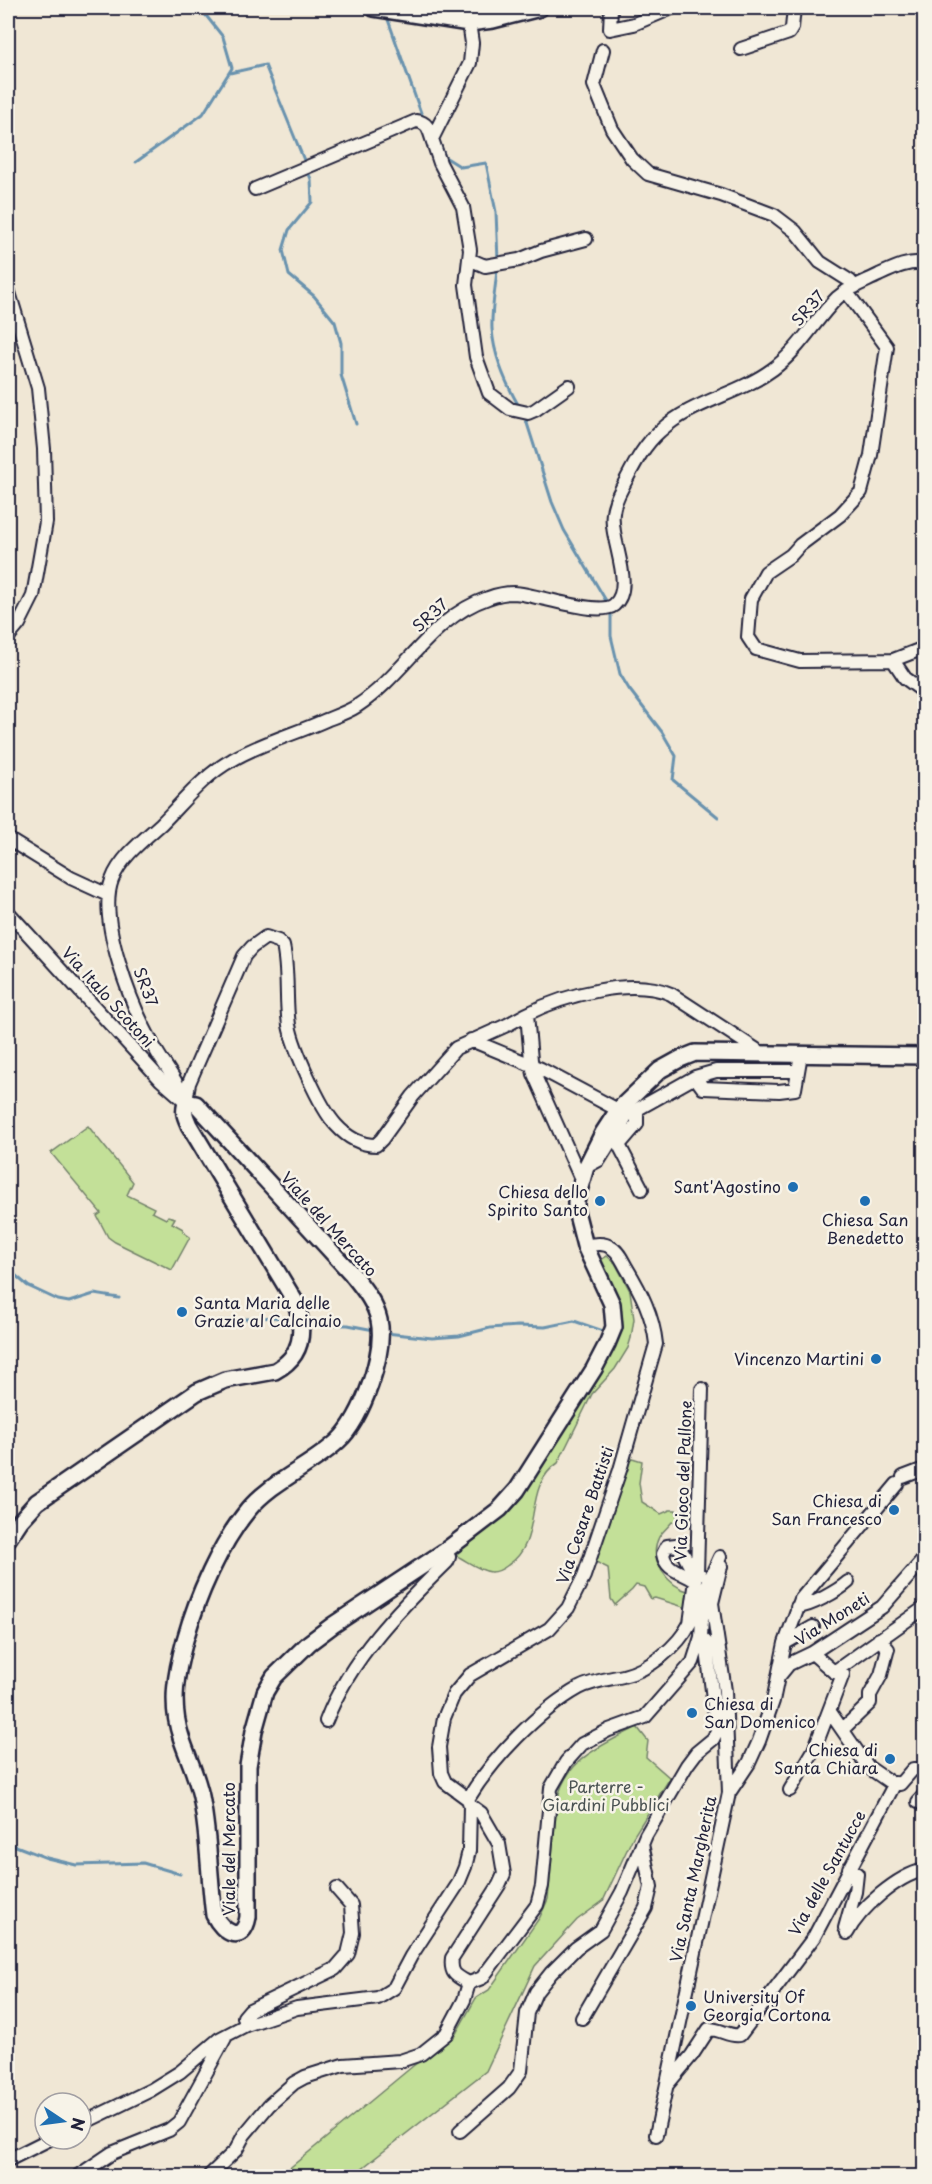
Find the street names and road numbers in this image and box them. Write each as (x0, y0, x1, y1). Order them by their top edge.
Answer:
street label: SR37 (785, 284, 830, 331)
street label: SR37 (406, 591, 453, 637)
street label: Via Italo Scotoni (57, 940, 161, 1052)
street label: SR37 (128, 963, 166, 1010)
street label: Viale del Mercato (276, 1166, 384, 1281)
street label: Via Gioco del Pallone (667, 1400, 697, 1562)
street label: Via Cesare Battisti (549, 1442, 619, 1587)
street label: Via Moneti (789, 1586, 874, 1651)
street label: Viale del Mercato (216, 1782, 240, 1916)
street label: Via Santa Margherita (663, 1793, 721, 1964)
street label: Via delle Santucce (782, 1805, 871, 1940)

